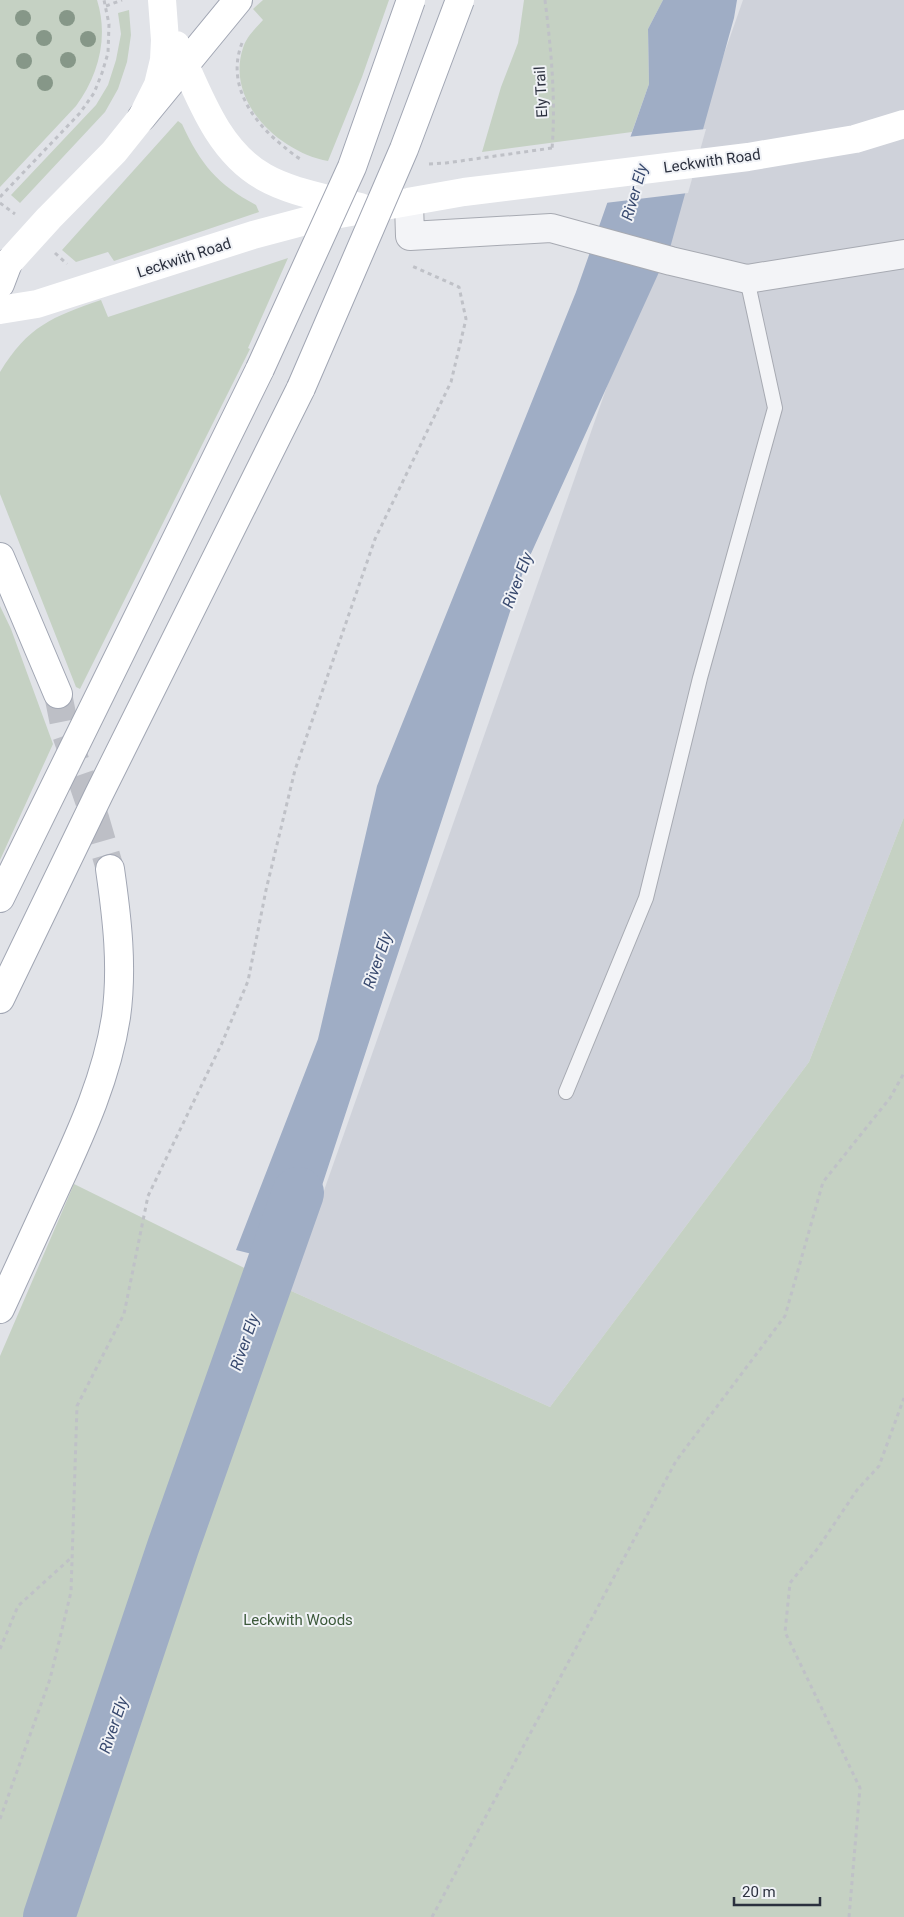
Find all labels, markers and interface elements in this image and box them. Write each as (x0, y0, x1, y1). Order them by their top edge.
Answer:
street label: Ely Trail (531, 66, 551, 118)
street label: Leckwith Road (662, 145, 762, 177)
water label: River Ely (617, 161, 652, 223)
street label: Leckwith Road (135, 234, 233, 282)
water label: River Ely (498, 549, 537, 611)
water label: River Ely (359, 929, 396, 991)
water label: River Ely (226, 1311, 263, 1373)
park label: Leckwith Woods (243, 1611, 353, 1629)
water label: River Ely (95, 1694, 132, 1756)
scale bar (734, 1874, 820, 1906)
text: 20 m (742, 1883, 776, 1901)

